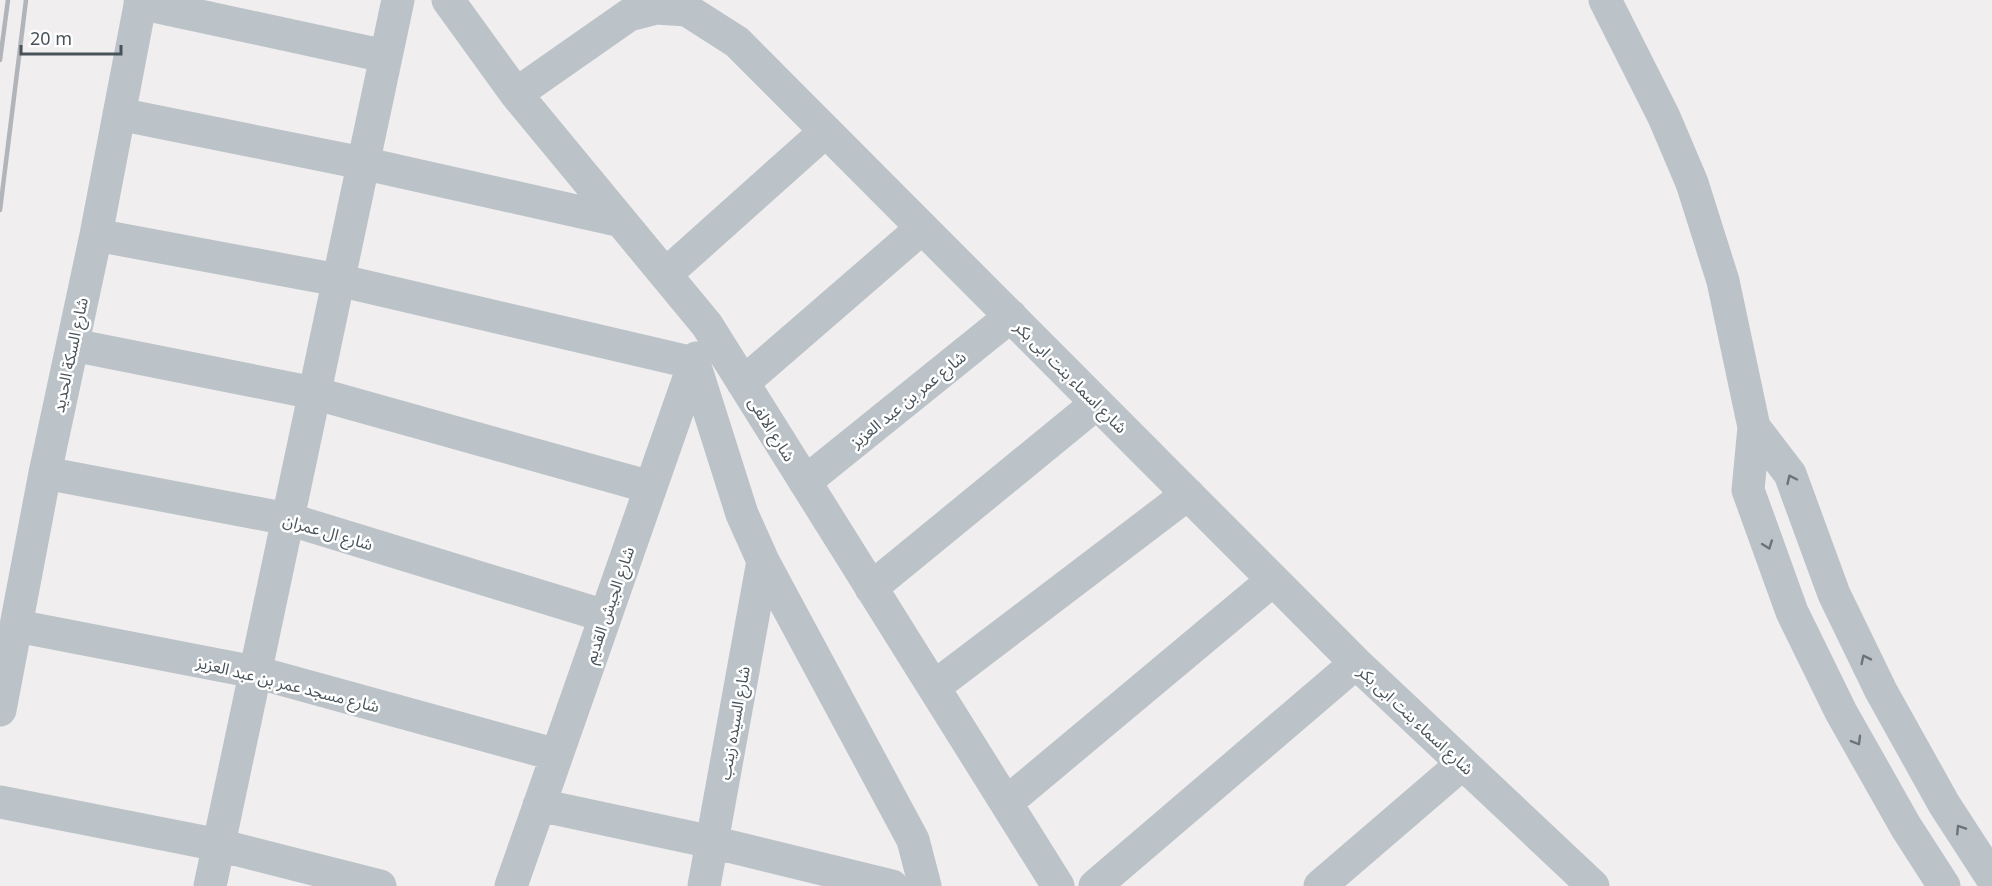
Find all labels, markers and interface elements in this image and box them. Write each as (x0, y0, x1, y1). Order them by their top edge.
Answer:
scale bar (21, 18, 122, 56)
text: 20 m (30, 26, 72, 50)
street label: شارع السكة الحديد (47, 296, 95, 415)
street label: شارع اسماء بنت ابى بكر (1008, 315, 1132, 439)
street label: شارع عمر بن عبد العزيز (845, 346, 972, 455)
street label: شارع الالفى (742, 393, 800, 467)
one-way arrow (1786, 474, 1798, 485)
street label: شارع ال عمران (280, 509, 375, 557)
one-way arrow (1760, 539, 1773, 550)
street label: شارع الجيش القديم (579, 544, 641, 667)
street label: شارع مسجد عمر بن عبد العزيز (193, 650, 382, 719)
one-way arrow (1861, 654, 1873, 665)
street label: شارع اسماء بنت ابى بكر (1351, 660, 1479, 781)
street label: شارع السيده زينب (713, 664, 757, 782)
one-way arrow (1850, 735, 1861, 745)
one-way arrow (1956, 825, 1968, 835)

